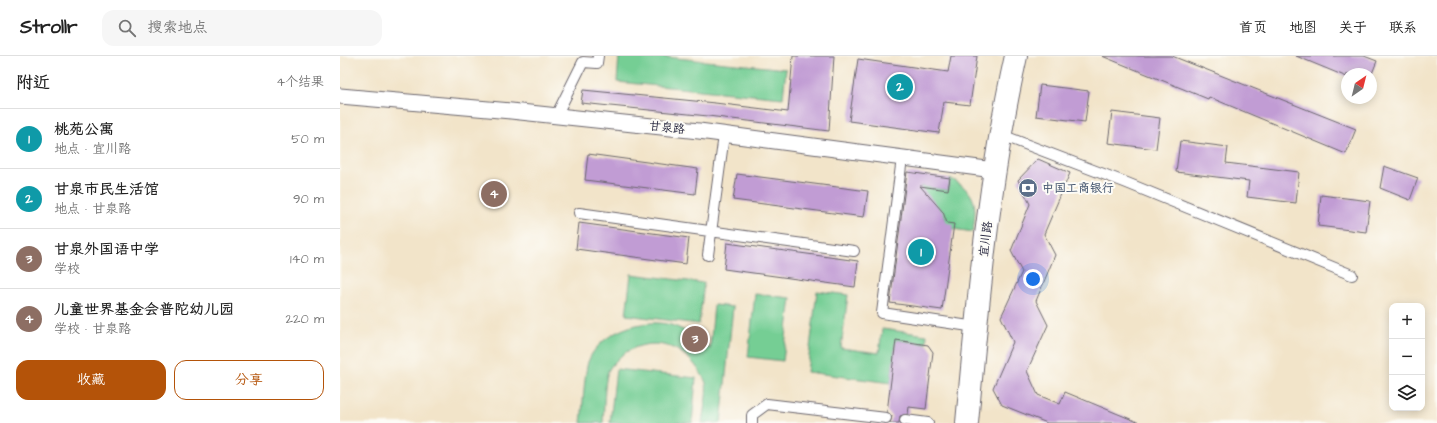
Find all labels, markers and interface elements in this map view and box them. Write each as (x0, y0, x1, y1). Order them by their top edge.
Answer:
search box (102, 10, 382, 46)
text: Strollr (20, 14, 78, 41)
icon: search (116, 17, 138, 39)
text: 搜索地点 (148, 17, 208, 38)
text: 首页 (1239, 18, 1267, 38)
text: 地图 (1289, 18, 1317, 38)
text: 关于 (1339, 18, 1367, 38)
text: 联系 (1389, 18, 1417, 38)
north arrow (1341, 68, 1377, 104)
text: 附近 (16, 71, 50, 95)
pin: 2 (887, 72, 913, 102)
text: 4个结果 (276, 73, 324, 91)
street label: 甘泉路 (648, 118, 686, 138)
text: 桃苑公寓 (54, 119, 114, 140)
text: 1 (28, 130, 30, 148)
text: 50 m (291, 130, 324, 148)
text: 地点 · 宜川路 (54, 140, 131, 158)
bank icon: 中国工商银行 (1017, 177, 1039, 199)
text: 甘泉市民生活馆 (54, 179, 159, 200)
pin: 4 (481, 179, 507, 209)
place label: 中国工商银行 (1042, 180, 1114, 197)
text: 2 (25, 190, 33, 208)
text: 90 m (293, 190, 324, 208)
text: 地点 · 甘泉路 (54, 200, 131, 218)
street label: 宜川路 (975, 220, 997, 258)
pin: 1 (908, 237, 934, 267)
text: 甘泉外国语中学 (54, 239, 159, 260)
text: 3 (26, 250, 32, 268)
text: 140 m (290, 250, 324, 268)
text: 学校 (54, 260, 80, 278)
your location (1023, 269, 1043, 289)
text: 儿童世界基金会普陀幼儿园 (54, 299, 234, 320)
map controls (1389, 303, 1425, 411)
button: + (1389, 303, 1425, 339)
text: 4 (25, 310, 33, 328)
text: 220 m (286, 310, 324, 328)
text: 学校 · 甘泉路 (54, 320, 131, 338)
pin: 3 (682, 324, 708, 354)
button: − (1389, 339, 1425, 375)
button: 收藏 (16, 360, 166, 400)
button: 分享 (174, 360, 324, 400)
button: layers (1389, 375, 1425, 411)

